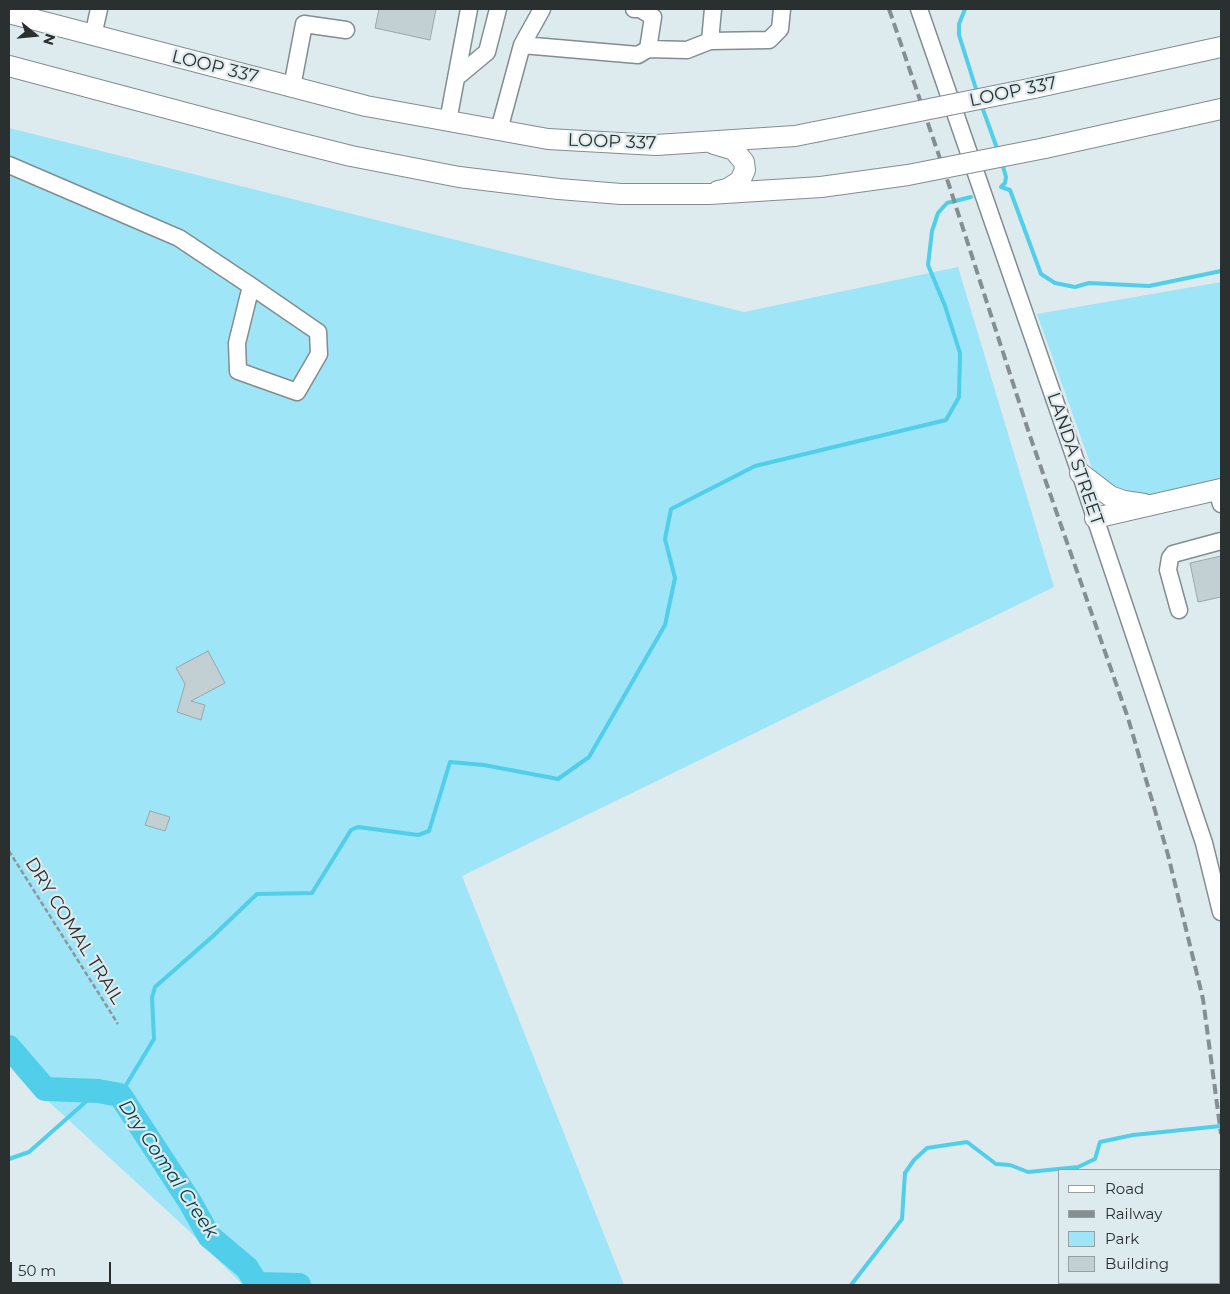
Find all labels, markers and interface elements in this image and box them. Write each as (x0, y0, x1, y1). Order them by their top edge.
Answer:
north arrow (10, 10, 60, 60)
text: N (39, 31, 60, 47)
street label: LOOP 337 (169, 46, 261, 88)
street label: LOOP 337 (967, 72, 1059, 112)
street label: LOOP 337 (567, 130, 657, 154)
street label: LANDA STREET (1042, 390, 1108, 528)
street label: DRY COMAL TRAIL (20, 854, 128, 1008)
water label: Dry Comal Creek (113, 1095, 223, 1243)
legend (1058, 1169, 1220, 1284)
text: Road (1105, 1179, 1144, 1198)
text: Railway (1105, 1204, 1162, 1223)
text: Park (1105, 1229, 1139, 1248)
scale bar (12, 1252, 114, 1284)
text: Building (1105, 1254, 1169, 1273)
text: 50 m (18, 1261, 56, 1280)

